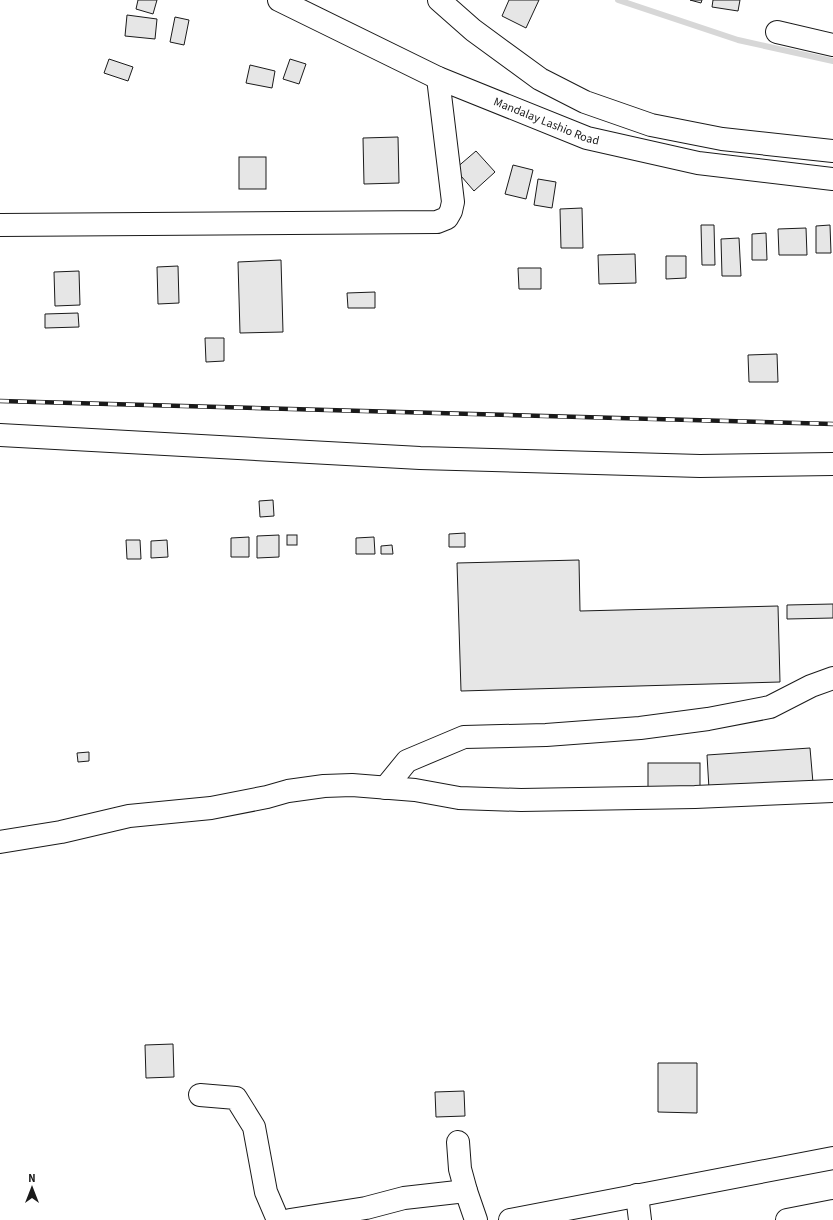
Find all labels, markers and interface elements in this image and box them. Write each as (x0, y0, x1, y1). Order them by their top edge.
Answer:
street label: Mandalay Lashio Road (491, 93, 601, 149)
north arrow (12, 1168, 52, 1208)
text: N (28, 1171, 36, 1186)

